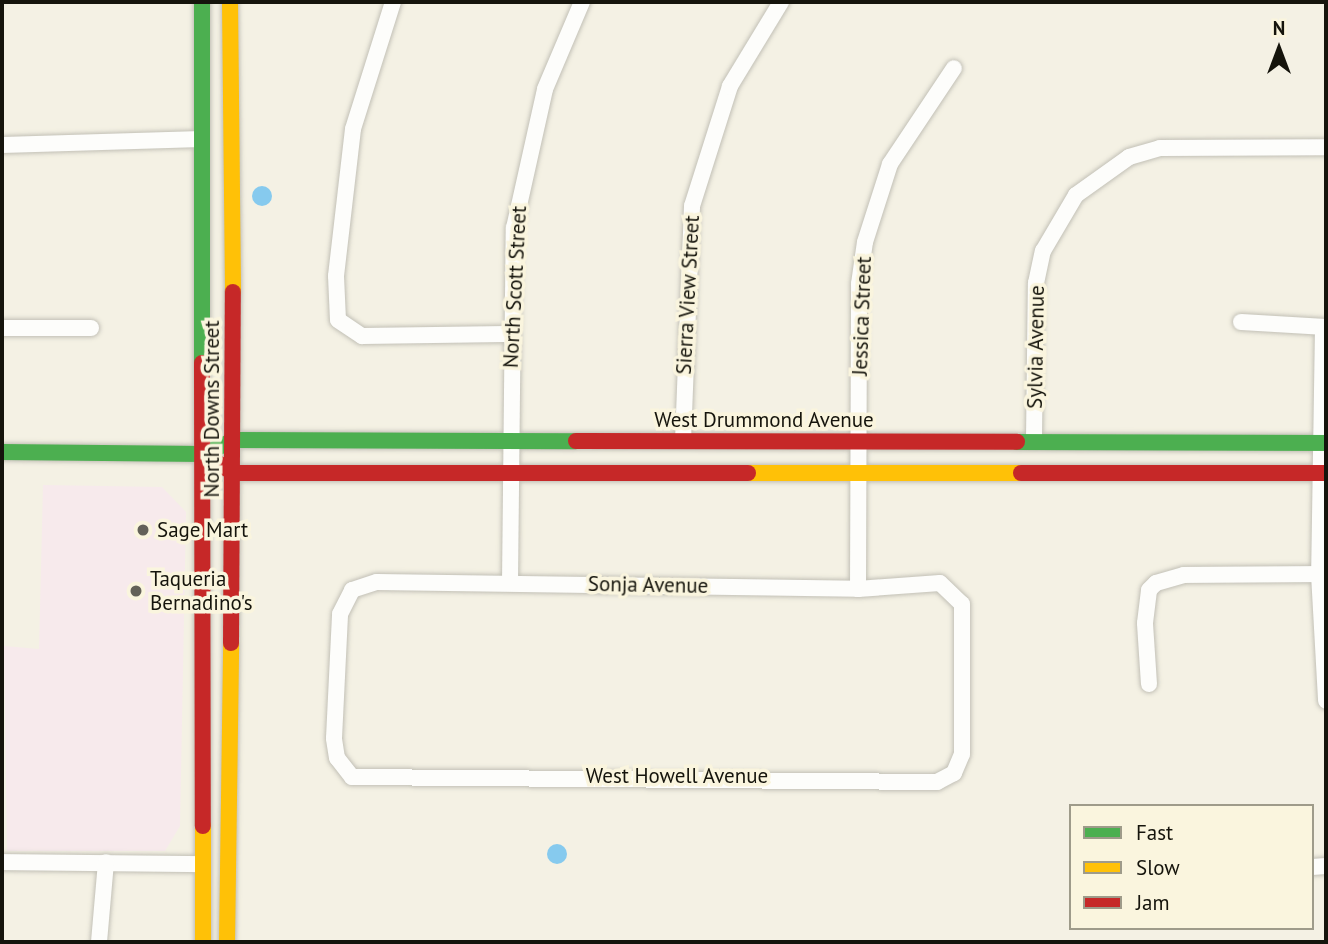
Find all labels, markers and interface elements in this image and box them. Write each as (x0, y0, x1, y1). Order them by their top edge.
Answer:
north arrow (1244, 14, 1314, 84)
text: N (1273, 16, 1285, 40)
street label: North Scott Street (498, 205, 532, 369)
street label: Sierra View Street (671, 214, 705, 376)
street label: Jessica Street (847, 256, 877, 376)
street label: Sylvia Avenue (1022, 285, 1050, 409)
street label: North Downs Street (199, 320, 225, 498)
street label: West Drummond Avenue (654, 407, 874, 433)
place label: Sage Mart (157, 517, 248, 543)
marker: Sage Mart (135, 522, 151, 538)
place label: Taqueria Bernadino's (150, 566, 253, 616)
street label: Sonja Avenue (587, 571, 709, 599)
marker: Taqueria Bernadino's (128, 583, 144, 599)
street label: West Howell Avenue (585, 763, 769, 789)
legend (1069, 804, 1314, 930)
text: Fast (1136, 819, 1173, 846)
text: Slow (1136, 854, 1180, 881)
text: Jam (1136, 889, 1170, 916)

